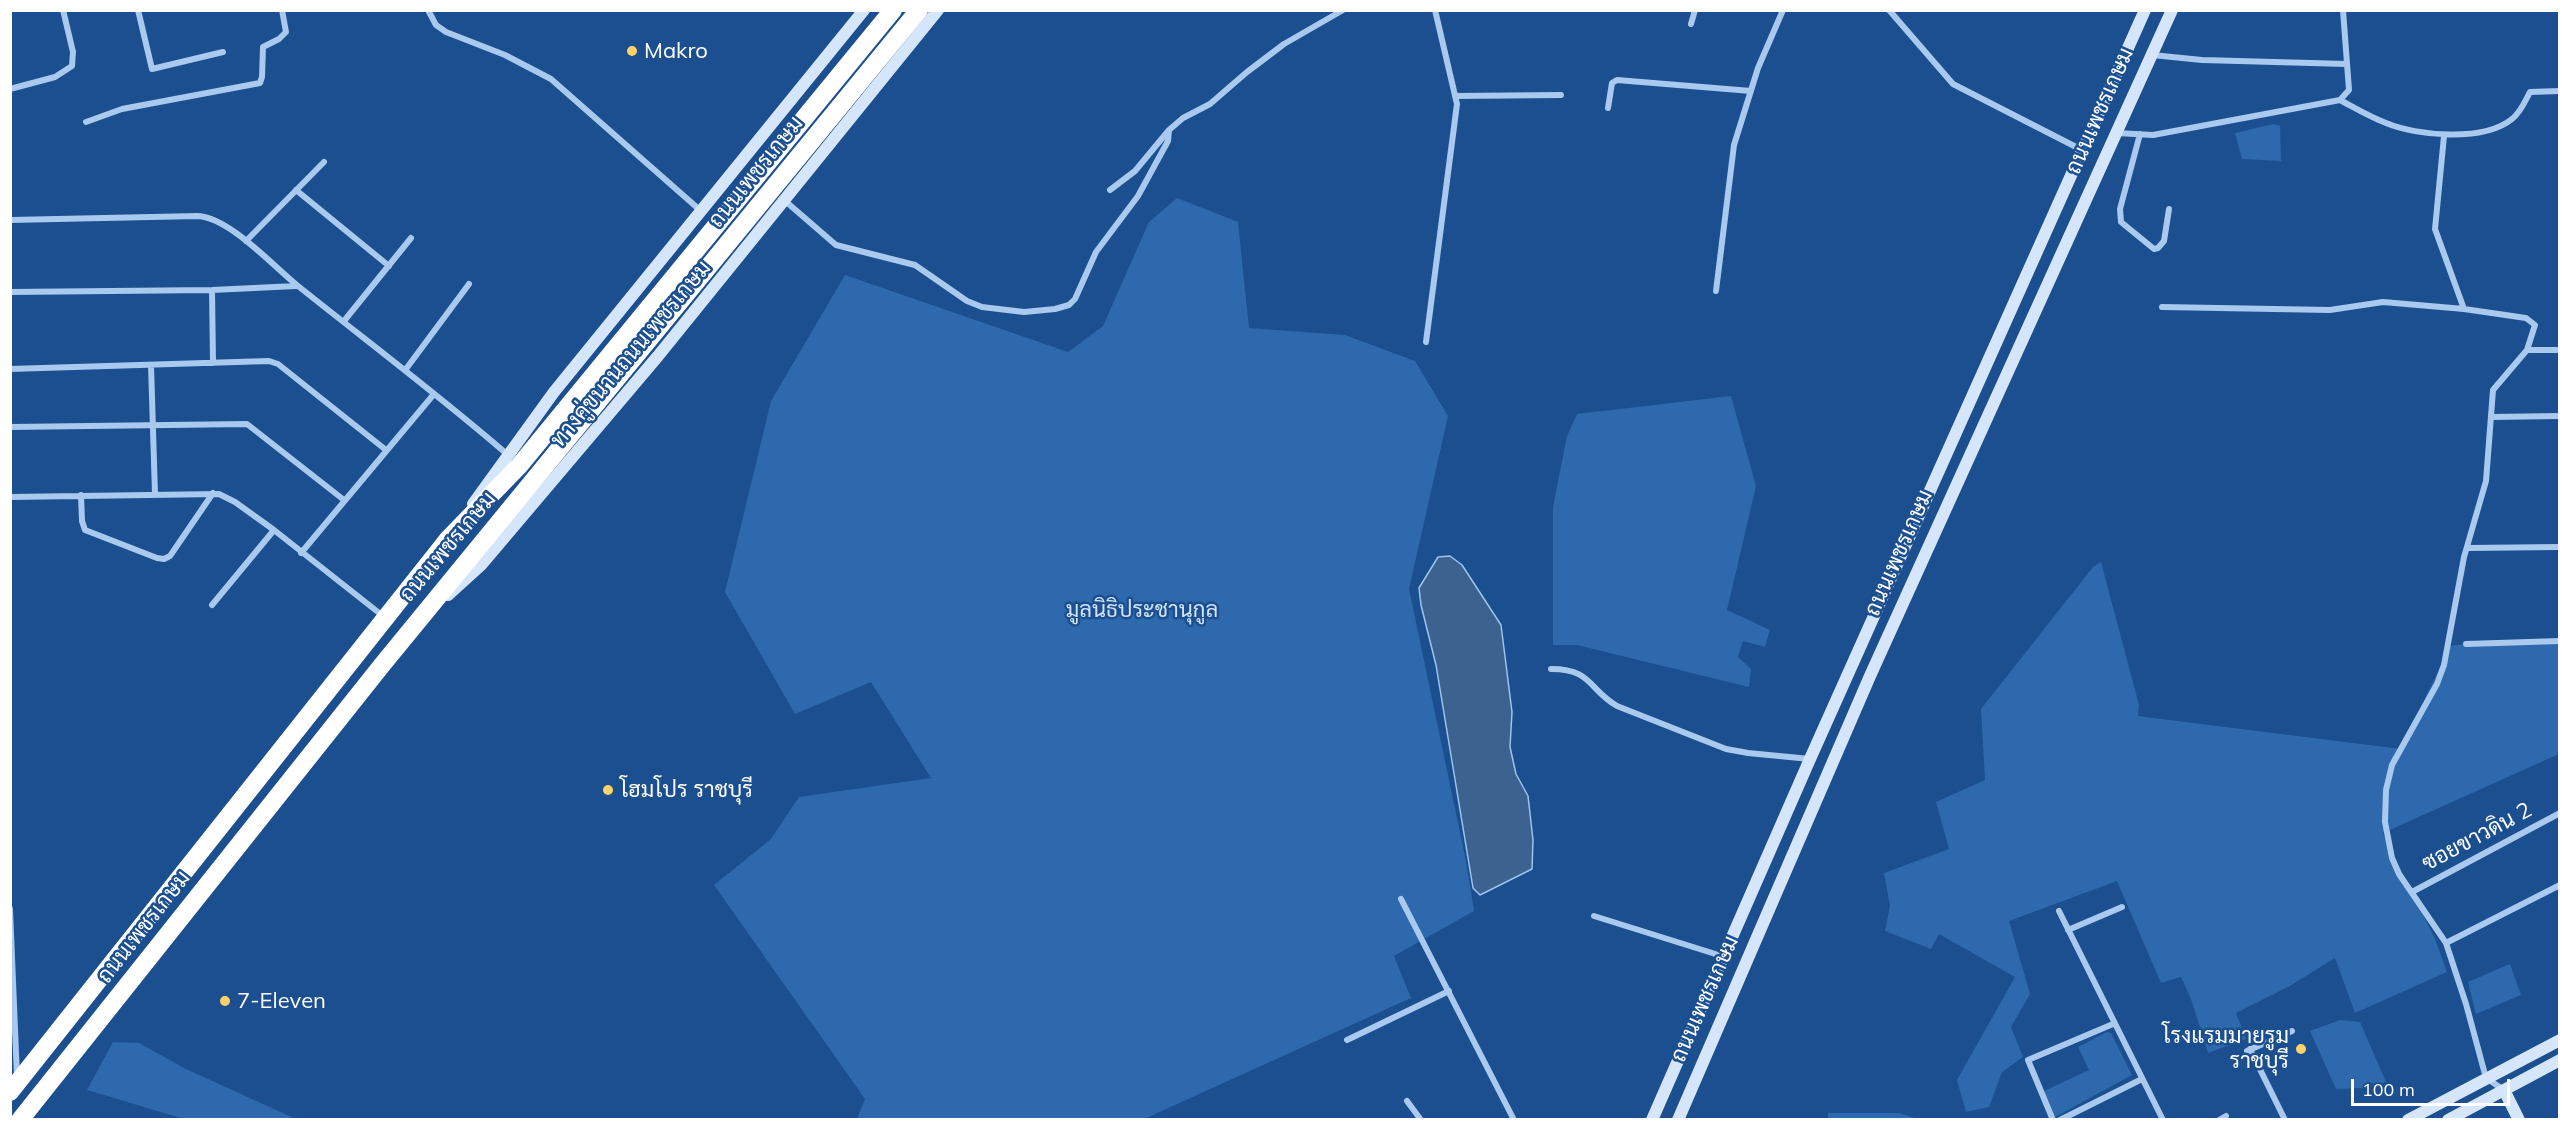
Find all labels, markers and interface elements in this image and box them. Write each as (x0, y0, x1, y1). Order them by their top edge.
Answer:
place label: Makro (644, 38, 708, 64)
marker: Makro (625, 44, 639, 58)
street label: ถนนเพชรเกษม (2060, 44, 2140, 178)
street label: ถนนเพชรเกษม (703, 111, 809, 233)
street label: ทางคู่ขนานถนนเพชรเกษม (545, 255, 717, 453)
street label: ถนนเพชรเกษม (1859, 486, 1939, 620)
street label: ถนนเพชรเกษม (394, 487, 502, 607)
park label: มูลนิธิประชานุกูล (1066, 597, 1218, 623)
place label: โฮมโปร ราชบุรี (620, 777, 753, 803)
marker: โฮมโปร ราชบุรี (601, 783, 615, 797)
street label: ซอยขาวดิน 2 (2418, 797, 2536, 877)
street label: ถนนเพชรเกษม (92, 866, 196, 988)
street label: ถนนเพชรเกษม (1665, 932, 1745, 1066)
place label: 7-Eleven (237, 988, 326, 1014)
marker: 7-Eleven (218, 994, 232, 1008)
place label: โรงแรมมายรูม ราชบุรี (2162, 1023, 2289, 1074)
marker: โรงแรมมายรูม ราชบุรี (2294, 1042, 2308, 1056)
scale bar (2354, 1067, 2513, 1105)
text: 100 m (2362, 1078, 2415, 1101)

